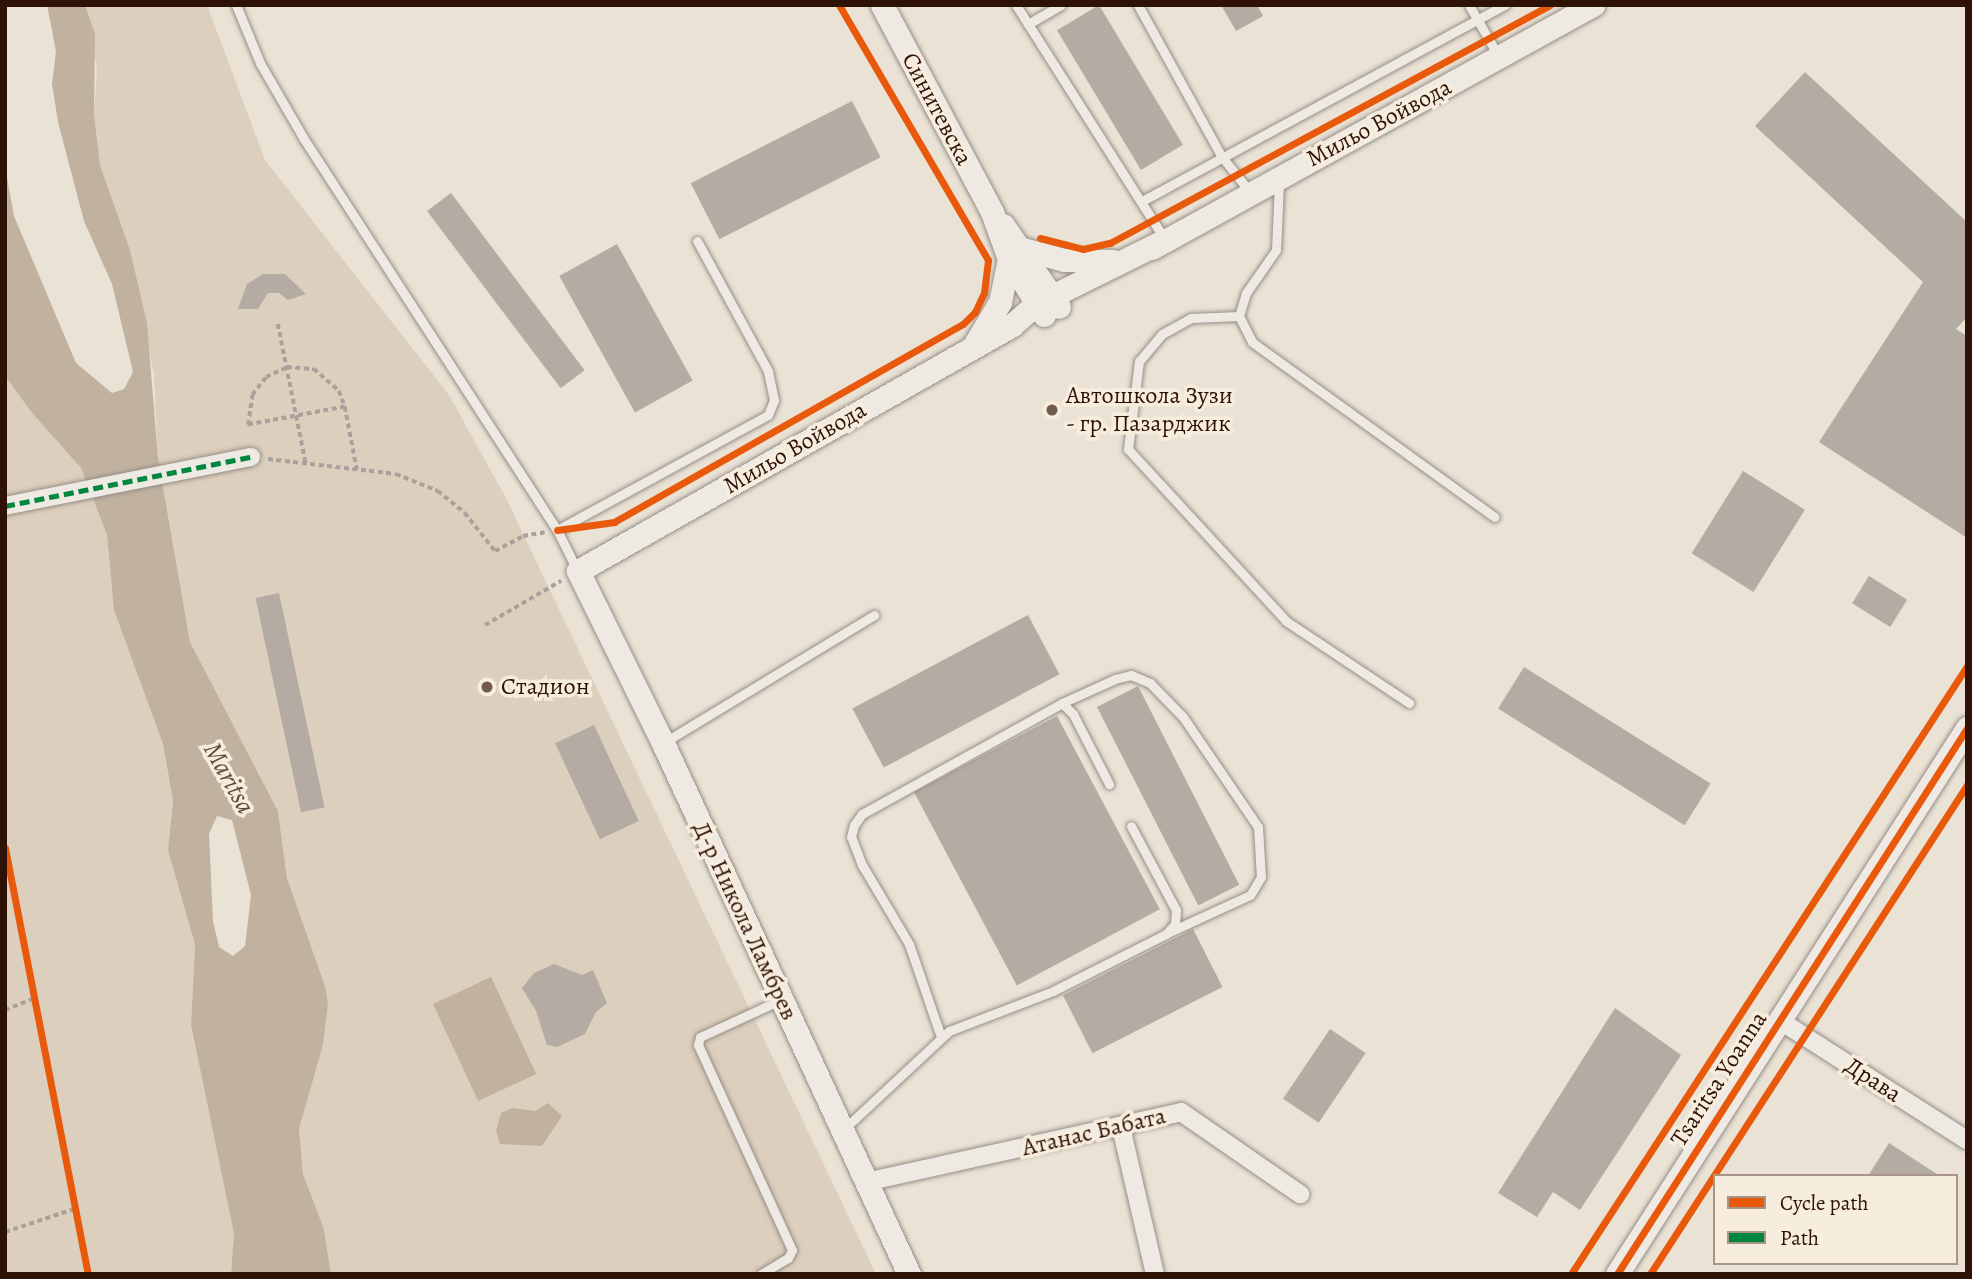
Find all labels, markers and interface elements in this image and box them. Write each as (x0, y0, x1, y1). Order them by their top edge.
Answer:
street label: Синитевска (895, 48, 979, 170)
street label: Мильо Войвода (1302, 73, 1456, 173)
place label: Автошкола Зузи - гр. Пазарджик (1066, 382, 1233, 438)
street label: Мильо Войвода (718, 395, 872, 501)
marker: Автошкола Зузи - гр. Пазарджик (1044, 402, 1060, 418)
place label: Стадион (501, 673, 590, 701)
marker: Стадион (479, 679, 495, 695)
water label: Maritsa (197, 737, 261, 819)
street label: Д-р Никола Ламбрев (686, 817, 804, 1025)
street label: Tsaritsa Yoanna (1665, 1006, 1773, 1152)
street label: Драва (1839, 1051, 1907, 1109)
street label: Атанас Бабата (1019, 1101, 1169, 1163)
legend (1713, 1174, 1958, 1265)
text: Cycle path (1780, 1189, 1869, 1217)
text: Path (1780, 1224, 1819, 1252)

